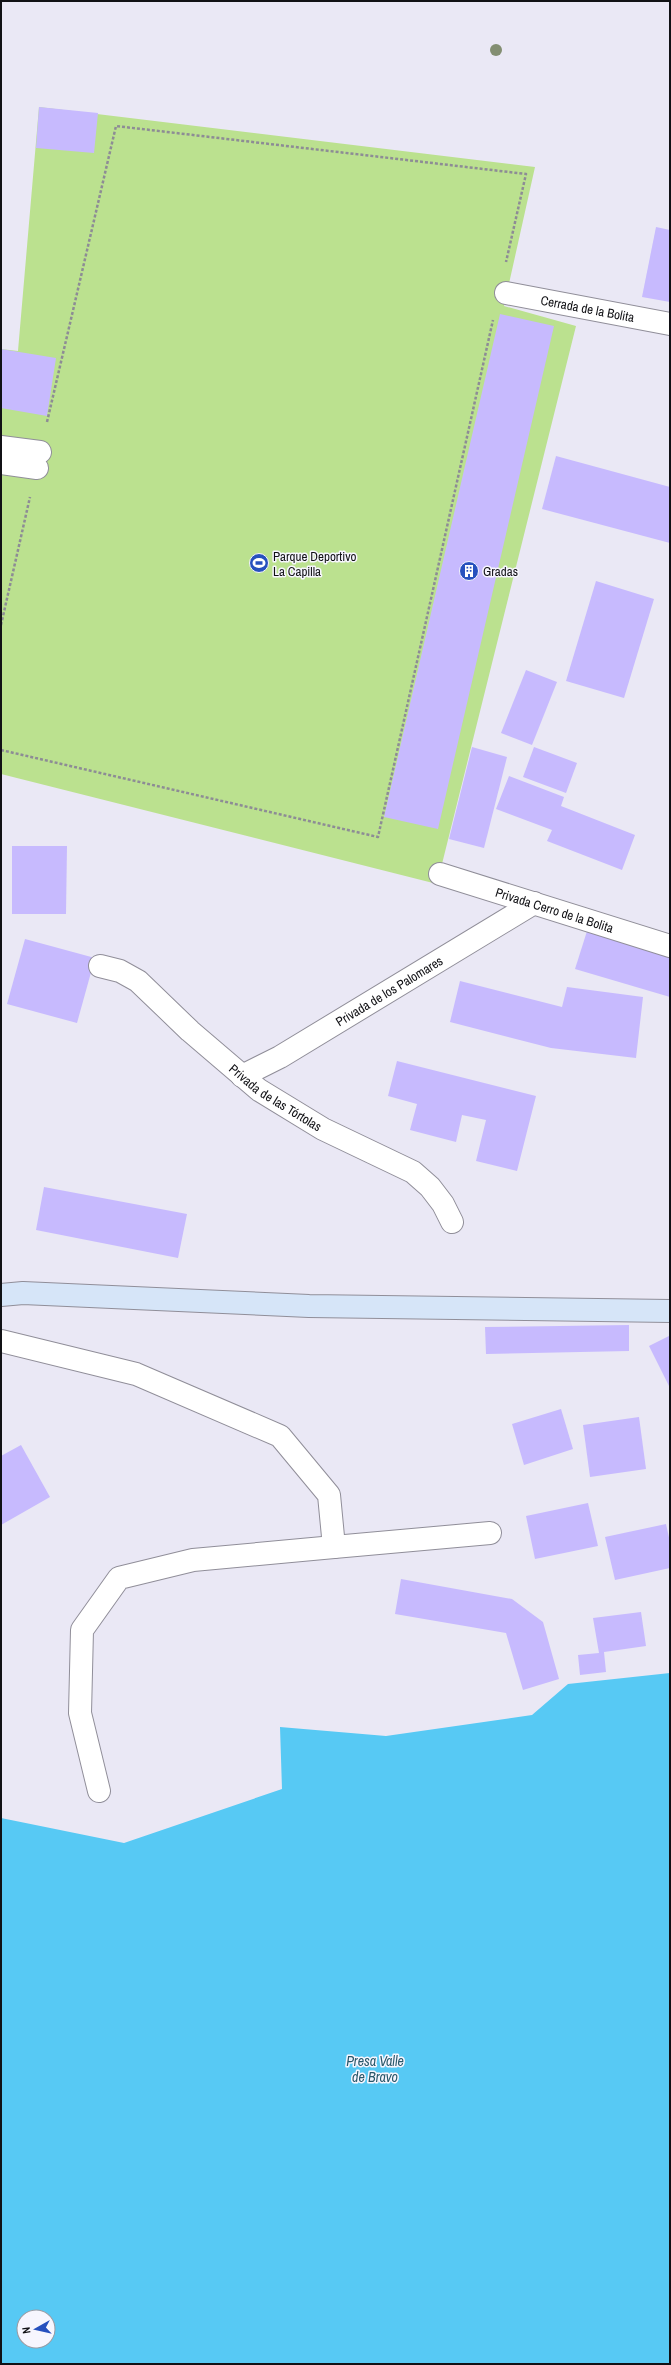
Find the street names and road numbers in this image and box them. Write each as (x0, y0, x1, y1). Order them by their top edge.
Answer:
street label: Cerrada de la Bolita (539, 291, 636, 326)
street label: Privada Cerro de la Bolita (493, 883, 616, 936)
street label: Privada de los Palomares (332, 952, 446, 1030)
street label: Privada de las Tórtolas (226, 1060, 325, 1135)

